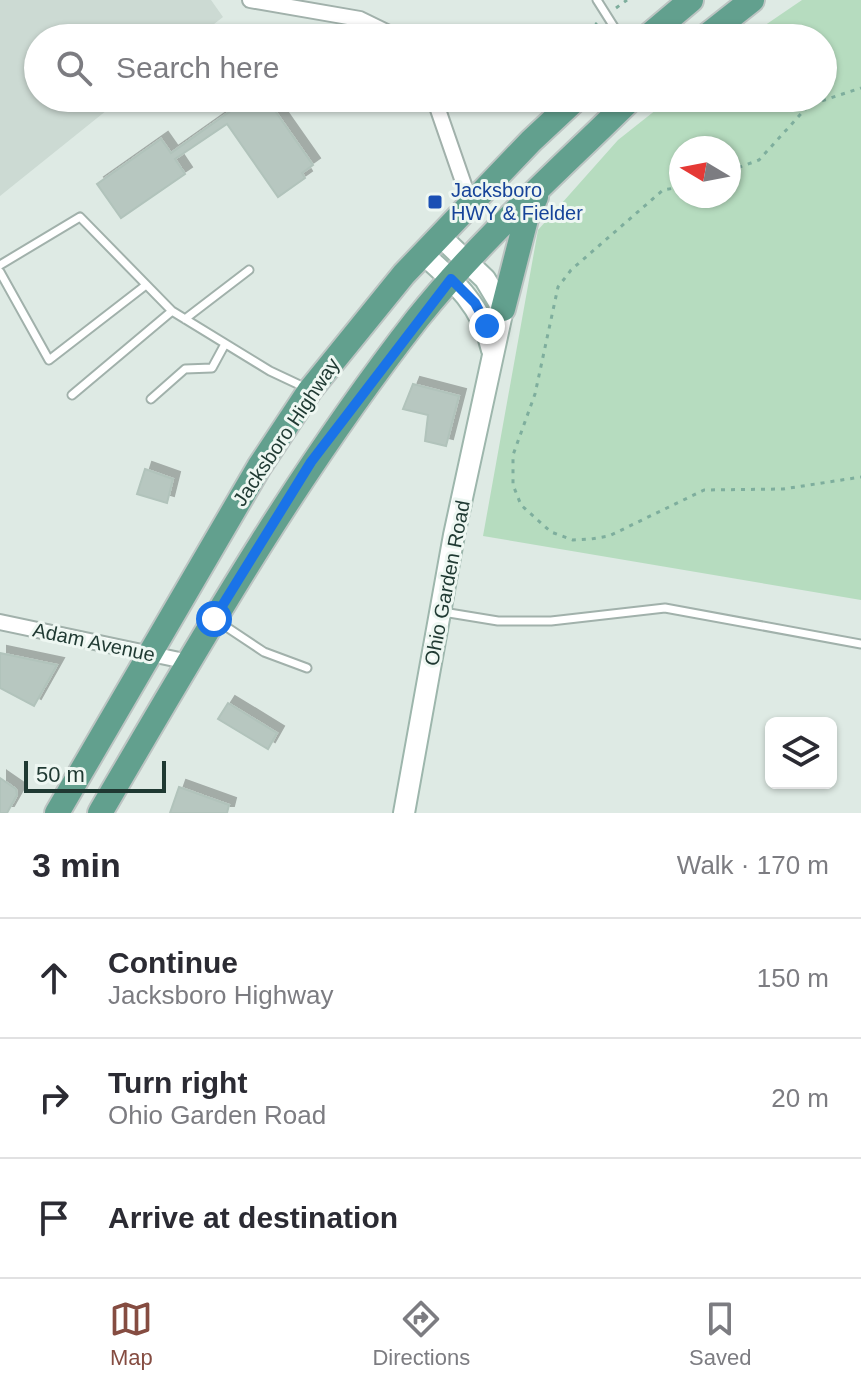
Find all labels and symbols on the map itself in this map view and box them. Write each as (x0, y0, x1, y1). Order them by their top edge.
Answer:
north arrow (669, 136, 741, 208)
place label: Jacksboro HWY & Fielder (451, 179, 583, 224)
marker: Jacksboro HWY & Fielder (426, 193, 444, 211)
route end (469, 308, 505, 344)
street label: Jacksboro Highway (228, 354, 344, 510)
street label: Ohio Garden Road (420, 498, 474, 668)
route start (196, 601, 232, 637)
street label: Adam Avenue (31, 618, 157, 666)
scale bar (24, 757, 166, 793)

